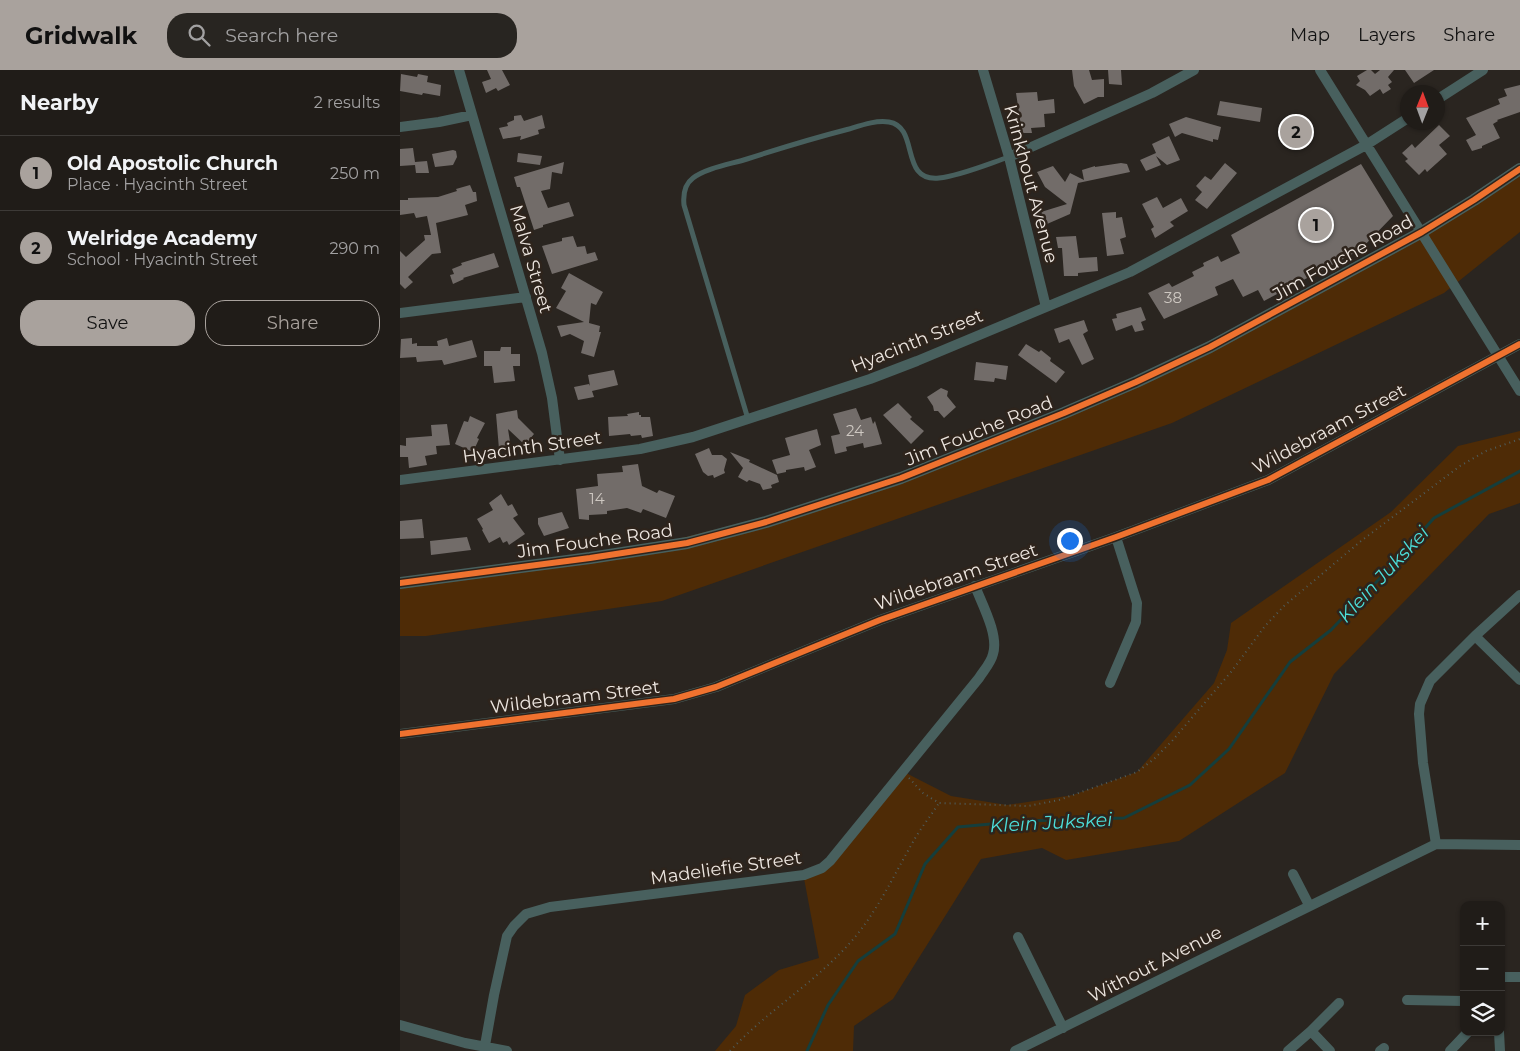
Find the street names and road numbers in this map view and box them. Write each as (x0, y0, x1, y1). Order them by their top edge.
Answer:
street label: Krinkhout Avenue (999, 102, 1063, 266)
street label: Malva Street (505, 202, 557, 316)
street label: Jim Fouche Road (1268, 210, 1417, 306)
street label: Hyacinth Street (848, 305, 986, 377)
street label: Wildebraam Street (1249, 379, 1409, 479)
street label: Jim Fouche Road (901, 391, 1056, 471)
street label: Hyacinth Street (461, 426, 603, 468)
street label: Jim Fouche Road (515, 519, 674, 563)
street label: Wildebraam Street (872, 539, 1040, 615)
street label: Wildebraam Street (489, 676, 661, 718)
street label: Madeliefie Street (649, 847, 803, 889)
street label: Without Avenue (1084, 921, 1226, 1007)

